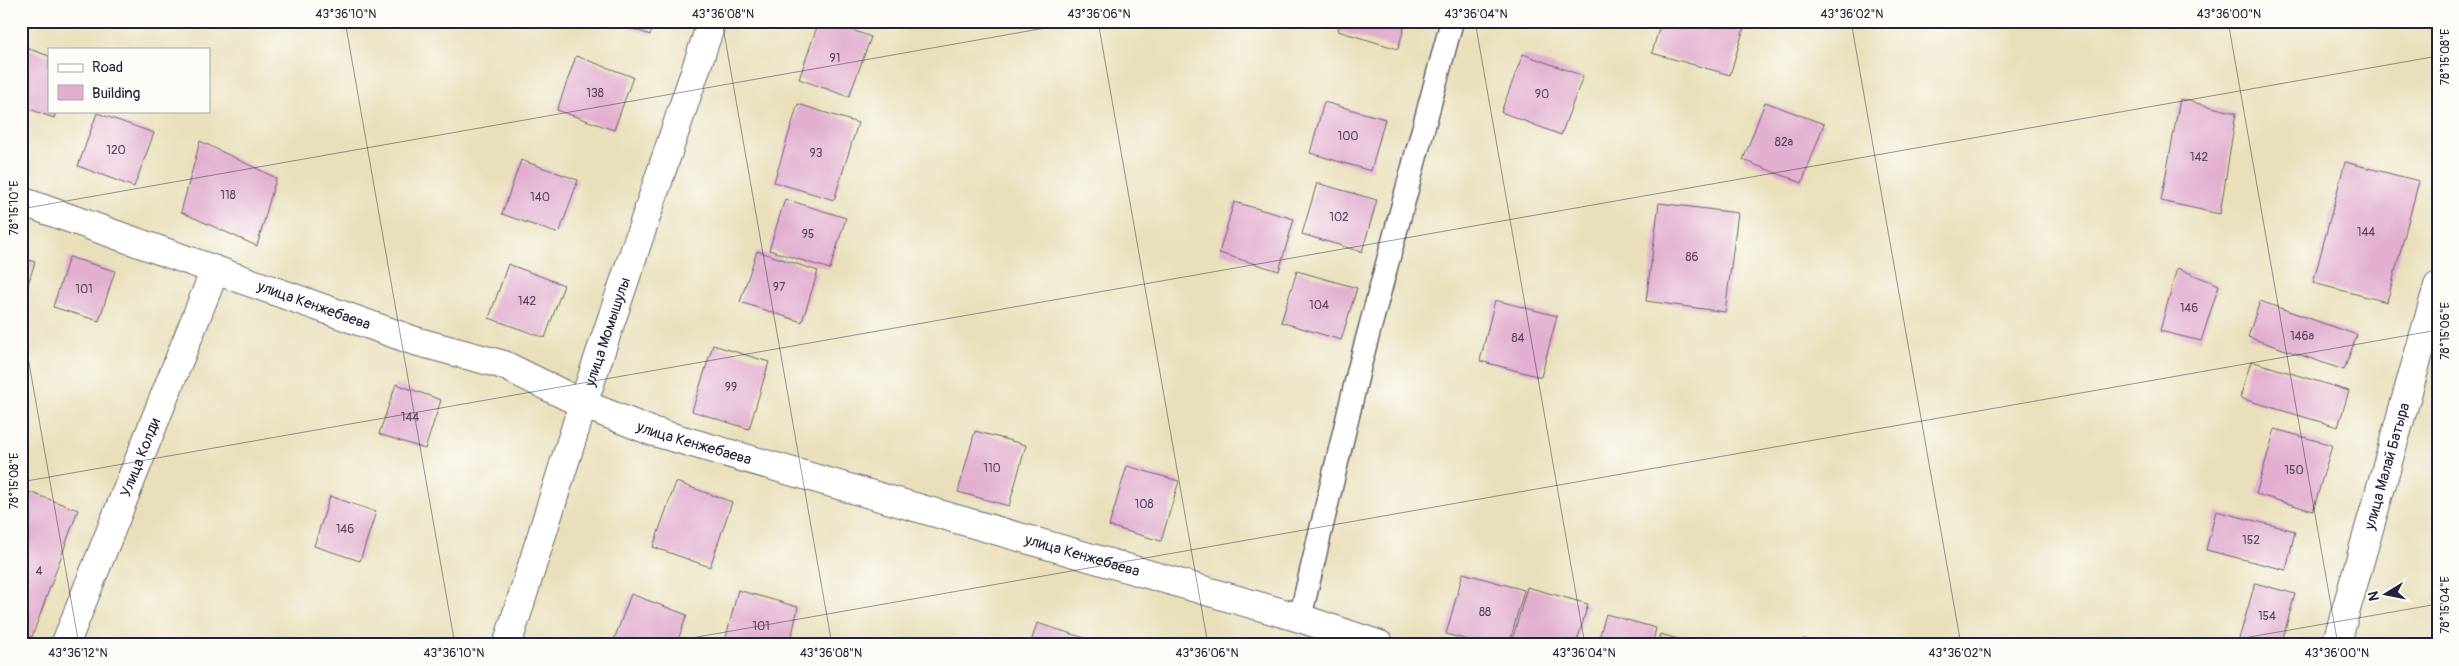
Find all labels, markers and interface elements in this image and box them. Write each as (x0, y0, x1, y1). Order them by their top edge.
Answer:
text: 43°36'10"N (316, 7, 376, 22)
text: 43°36'08"N (692, 7, 754, 22)
text: 43°36'06"N (1067, 7, 1131, 22)
text: 43°36'04"N (1444, 7, 1508, 22)
text: 43°36'02"N (1821, 7, 1883, 22)
text: 43°36'00"N (2197, 7, 2261, 22)
text: 78°15'08"E (2438, 29, 2453, 85)
legend (48, 48, 210, 112)
house number: 91 (830, 51, 840, 66)
text: Road (92, 58, 123, 77)
text: Building (92, 84, 140, 103)
house number: 138 (586, 86, 604, 101)
house number: 90 (1535, 87, 1549, 102)
house number: 100 (1337, 129, 1359, 144)
house number: 82а (1775, 135, 1794, 150)
house number: 120 (106, 143, 126, 158)
house number: 93 (810, 146, 823, 161)
house number: 142 (2190, 150, 2208, 165)
text: 78°15'10"E (7, 180, 22, 236)
house number: 118 (220, 188, 236, 203)
house number: 140 (530, 190, 550, 205)
house number: 102 (1329, 210, 1349, 225)
house number: 144 (2357, 225, 2375, 240)
house number: 95 (802, 227, 814, 242)
house number: 86 (1685, 250, 1699, 265)
street label: улица Момышулы (580, 275, 635, 390)
street label: улица Кенжебаева (254, 276, 373, 334)
house number: 97 (773, 280, 786, 295)
house number: 101 (75, 282, 93, 297)
house number: 142 (518, 294, 536, 309)
house number: 104 (1309, 298, 1329, 313)
house number: 146 (2180, 301, 2198, 316)
text: 78°15'06"E (2438, 302, 2453, 360)
house number: 146а (2290, 329, 2315, 344)
house number: 84 (1511, 331, 1525, 346)
house number: 99 (725, 380, 737, 395)
street label: улица Малай Батыра (2360, 401, 2414, 533)
house number: 144 (401, 410, 419, 425)
street label: Улица Колди (116, 415, 165, 500)
street label: улица Кенжебаева (633, 417, 754, 469)
text: 78°15'08"E (7, 453, 22, 509)
house number: 110 (983, 461, 1001, 476)
house number: 150 (2284, 463, 2304, 478)
house number: 108 (1135, 497, 1153, 512)
house number: 146 (336, 522, 354, 537)
street label: улица Кенжебаева (1022, 530, 1142, 581)
house number: 152 (2242, 533, 2260, 548)
house number: 4 (36, 564, 43, 579)
north arrow (2362, 568, 2412, 618)
text: 78°15'04"E (2438, 576, 2453, 634)
text: N (2364, 590, 2383, 602)
house number: 88 (1479, 605, 1491, 620)
house number: 154 (2258, 609, 2276, 624)
house number: 101 (752, 619, 770, 634)
text: 43°36'12"N (48, 646, 108, 661)
text: 43°36'10"N (424, 646, 484, 661)
text: 43°36'08"N (800, 646, 862, 661)
text: 43°36'06"N (1175, 646, 1239, 661)
text: 43°36'04"N (1552, 646, 1616, 661)
text: 43°36'02"N (1929, 646, 1991, 661)
text: 43°36'00"N (2305, 646, 2369, 661)

